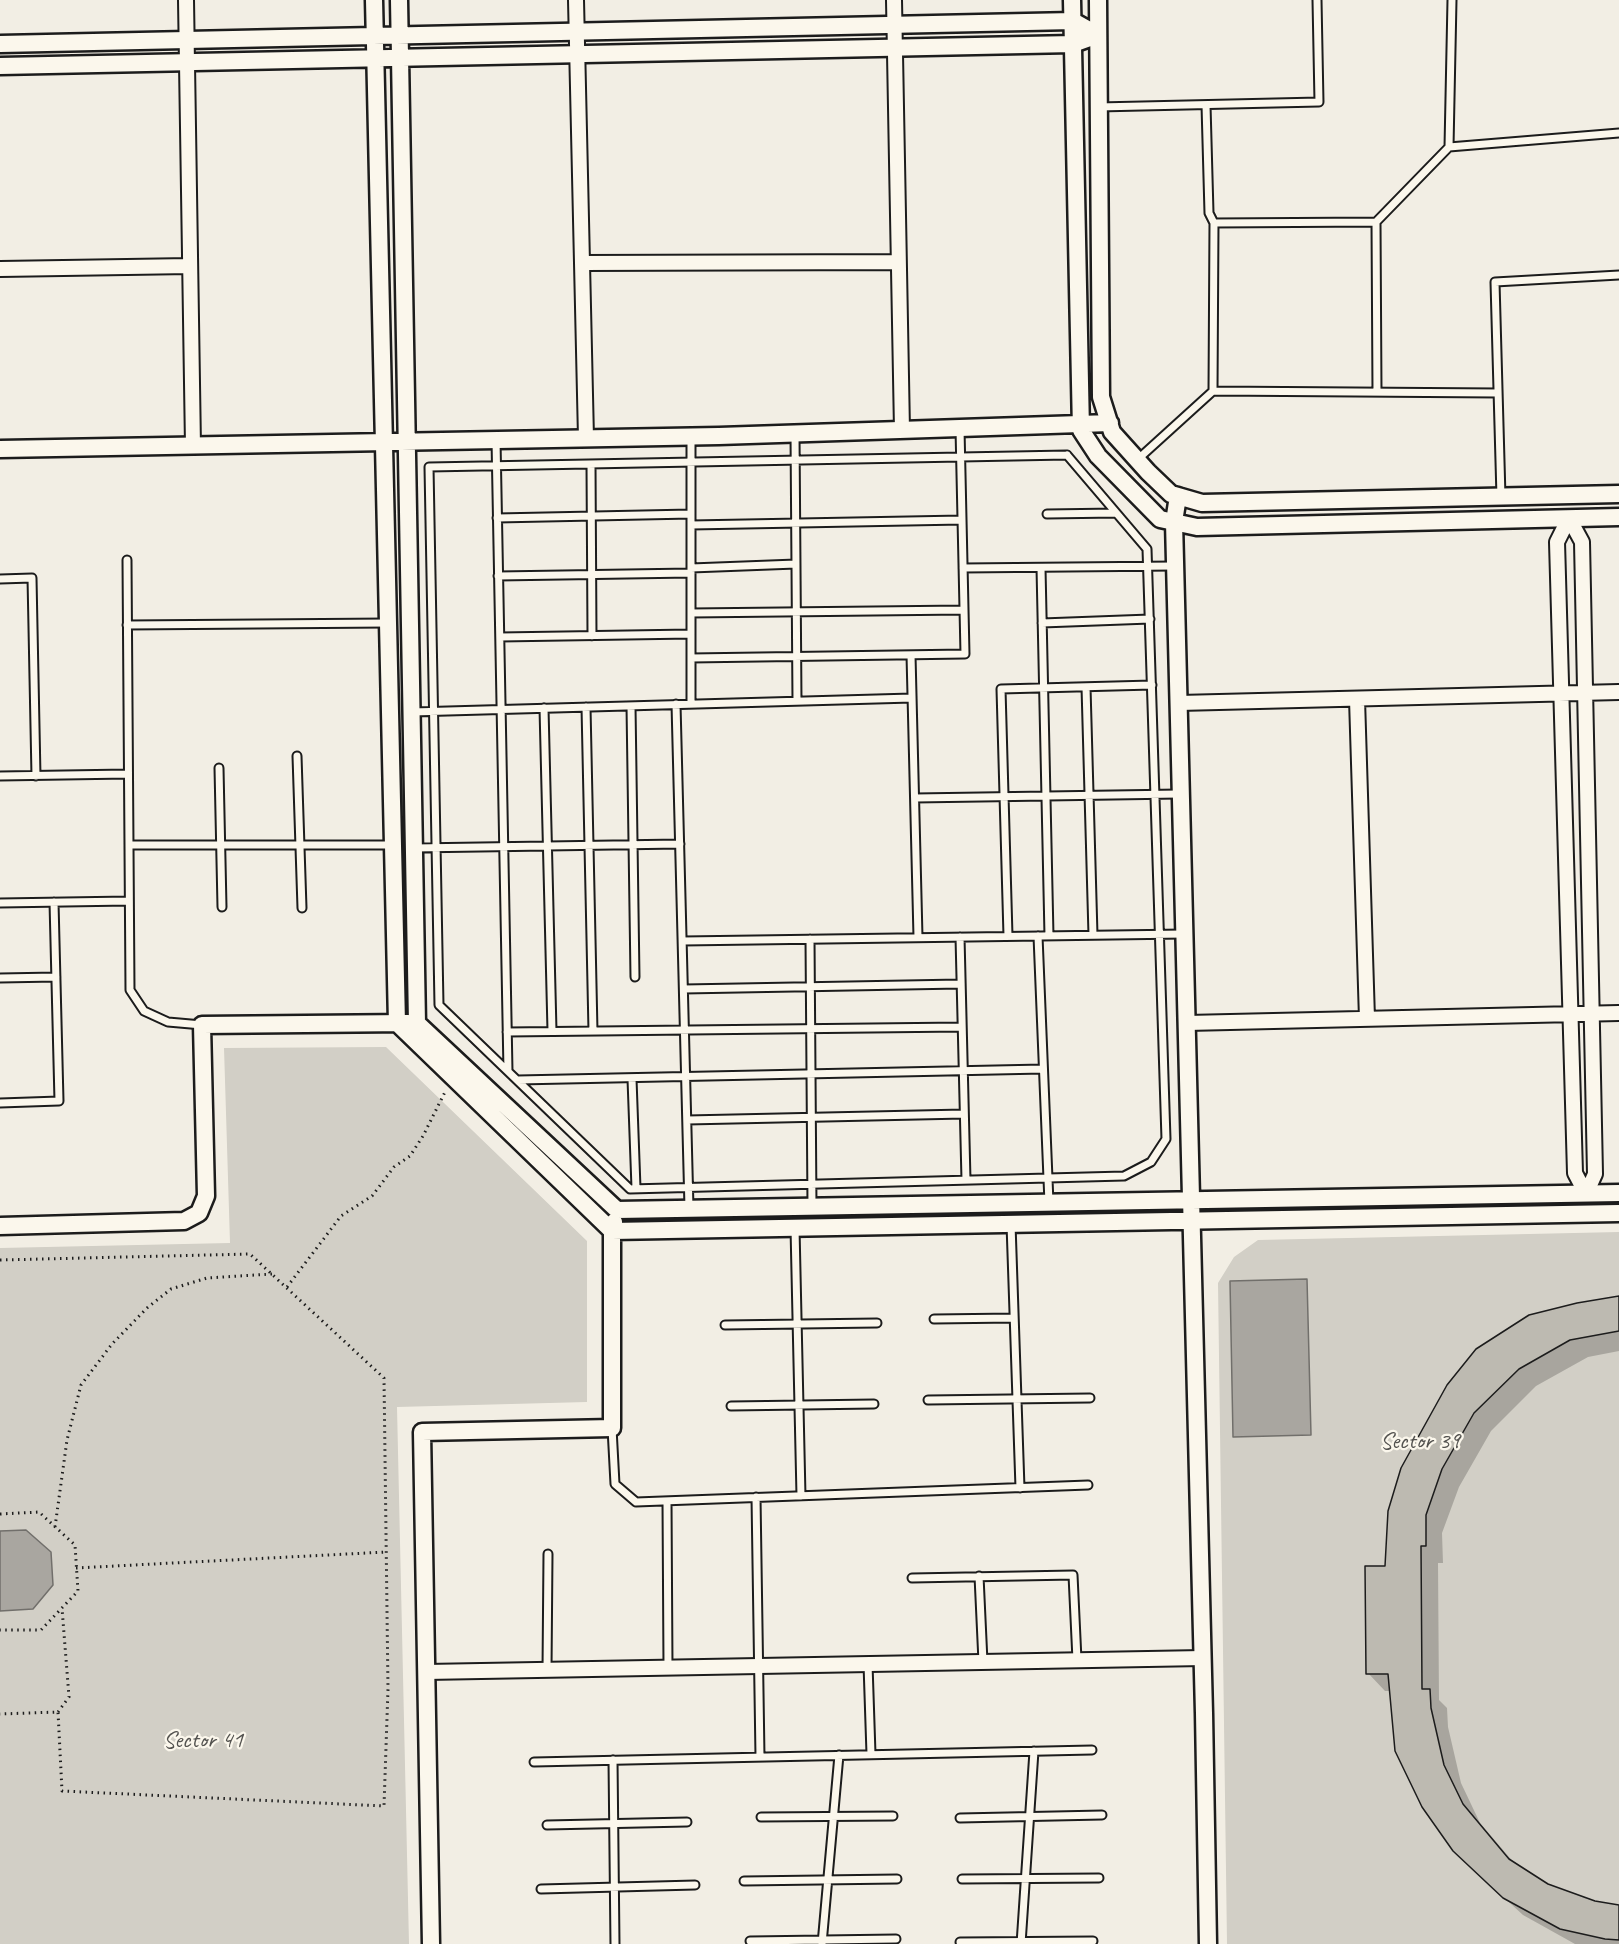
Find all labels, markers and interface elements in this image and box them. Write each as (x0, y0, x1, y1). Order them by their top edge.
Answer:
park label: Sector 39 (1380, 1428, 1460, 1456)
park label: Sector 41 (163, 1727, 243, 1755)

